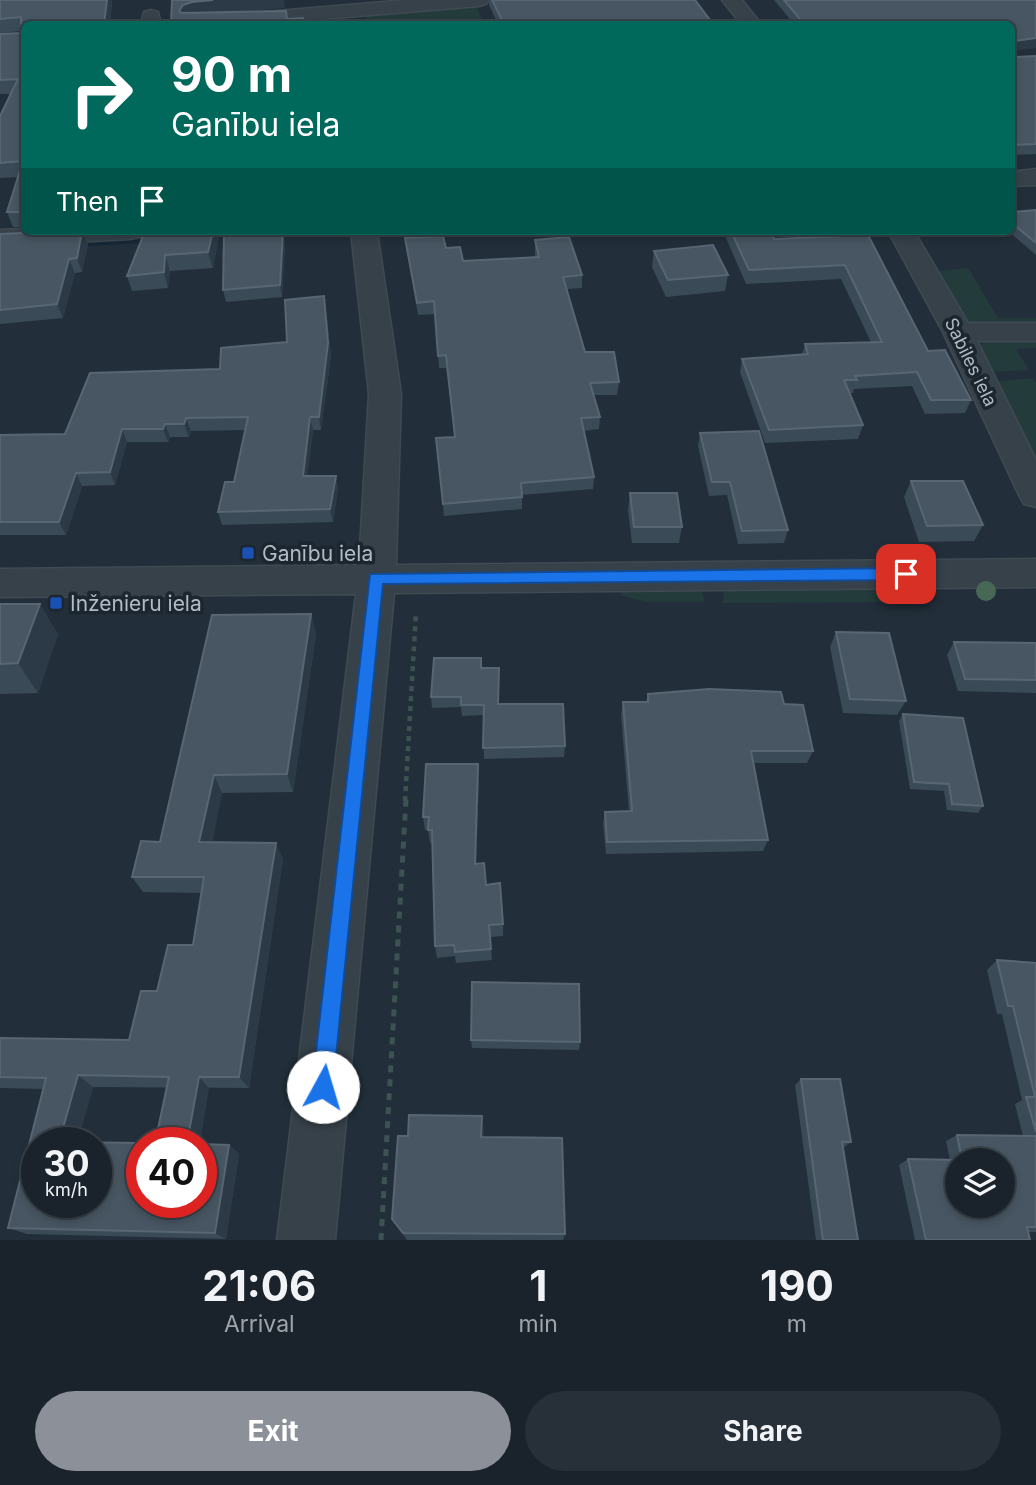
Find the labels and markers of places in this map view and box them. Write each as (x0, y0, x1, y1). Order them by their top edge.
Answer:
place label: Ganību iela (262, 541, 373, 566)
pin (876, 544, 936, 604)
marker: Ganību iela (240, 545, 256, 561)
place label: Inženieru iela (70, 591, 202, 616)
marker: Inženieru iela (48, 595, 64, 611)

